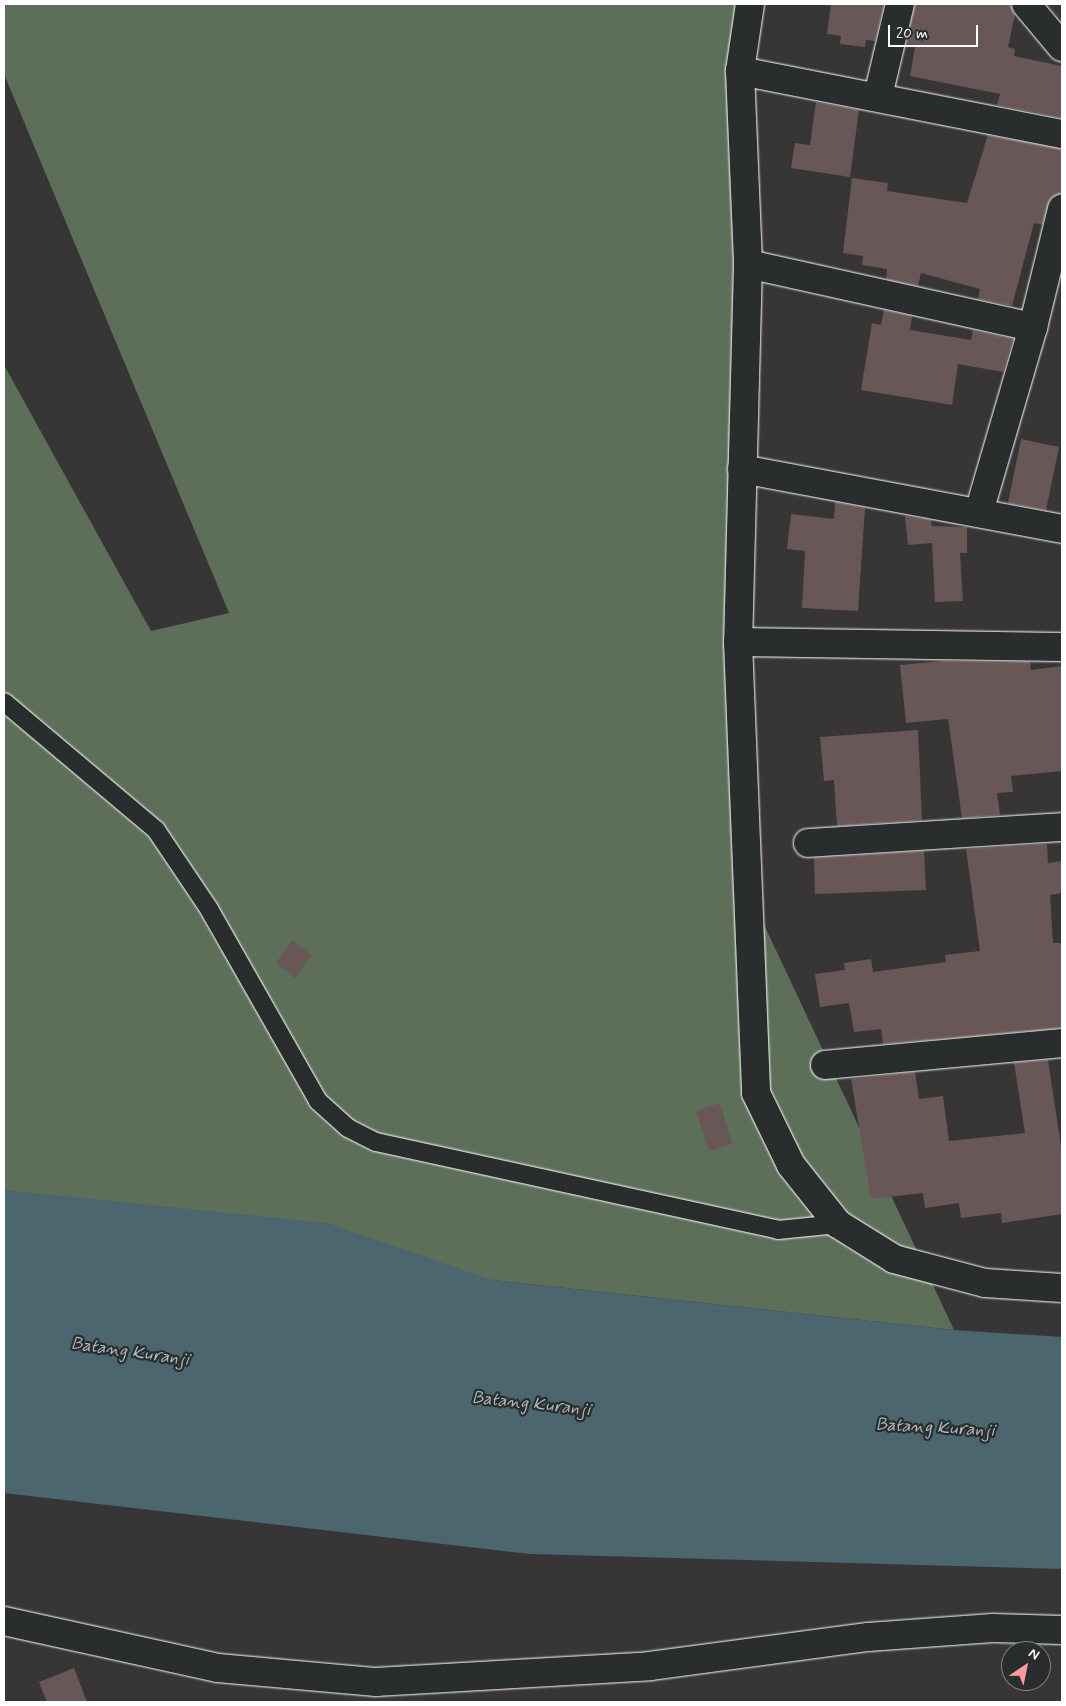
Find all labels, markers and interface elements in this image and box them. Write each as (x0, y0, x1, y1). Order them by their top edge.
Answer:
scale bar (891, 15, 981, 47)
text: 20 m (896, 24, 928, 44)
water label: Batang Kuranji (68, 1333, 192, 1371)
water label: Batang Kuranji (469, 1387, 593, 1421)
water label: Batang Kuranji (873, 1414, 997, 1442)
north arrow (1001, 1641, 1051, 1691)
text: N (1025, 1644, 1043, 1664)

